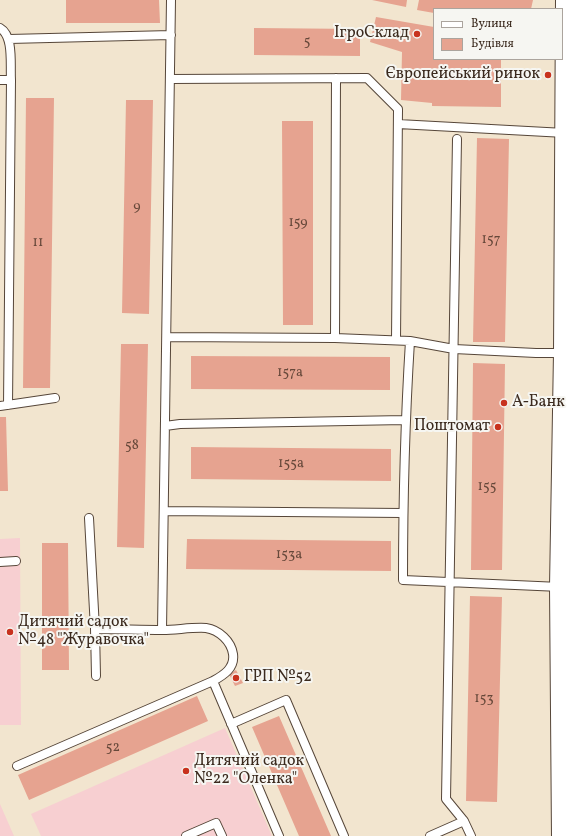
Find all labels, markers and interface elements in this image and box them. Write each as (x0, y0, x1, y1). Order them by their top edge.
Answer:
legend (433, 8, 563, 60)
text: Вулиця (471, 16, 512, 32)
place label: ІгроСклад (334, 24, 409, 44)
marker: ІгроСклад (412, 29, 422, 39)
house number: 5 (304, 34, 310, 50)
text: Будівля (471, 36, 514, 52)
place label: Європейський ринок (386, 65, 540, 85)
marker: Європейський ринок (543, 70, 553, 80)
house number: 9 (133, 199, 141, 215)
house number: 159 (288, 215, 308, 231)
house number: 157 (482, 232, 500, 248)
house number: 11 (33, 235, 43, 251)
house number: 157а (277, 365, 303, 381)
place label: А-Банк (512, 393, 565, 413)
marker: А-Банк (499, 398, 509, 408)
place label: Поштомат (414, 417, 490, 437)
marker: Поштомат (493, 422, 503, 432)
house number: 58 (125, 438, 139, 454)
house number: 155а (278, 456, 304, 472)
house number: 155 (478, 479, 496, 495)
house number: 153а (276, 547, 302, 563)
place label: Дитячий садок №48 "Журавочка" (18, 613, 149, 651)
marker: Дитячий садок №48 "Журавочка" (5, 627, 15, 637)
place label: ГРП №52 (244, 668, 312, 688)
marker: ГРП №52 (231, 673, 241, 683)
house number: 153 (474, 691, 494, 707)
house number: 52 (106, 740, 120, 756)
place label: Дитячий садок №22 "Оленка" (194, 752, 304, 790)
marker: Дитячий садок №22 "Оленка" (181, 766, 191, 776)

